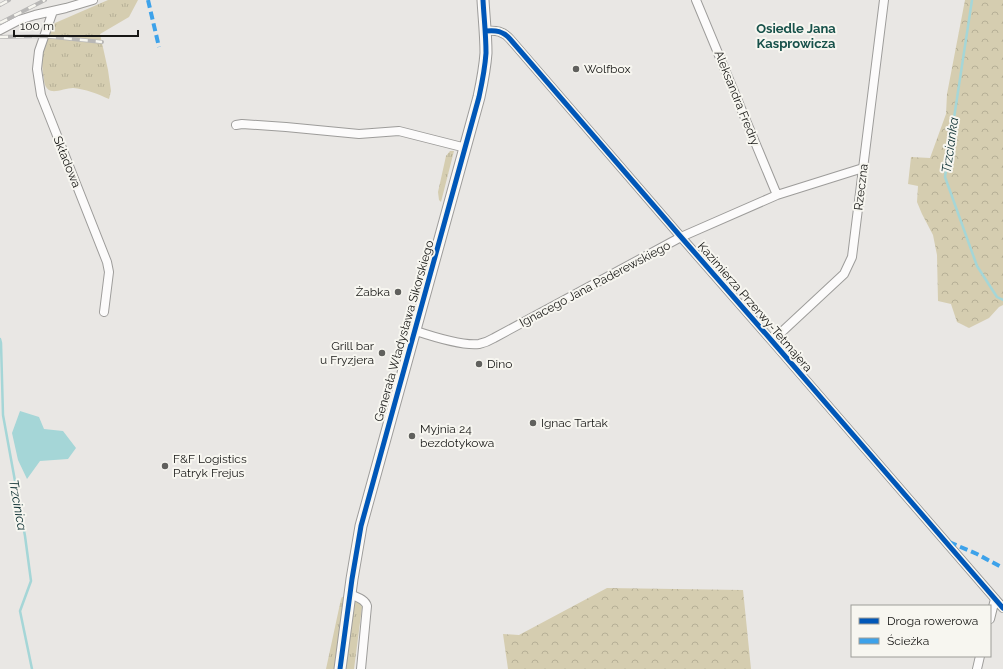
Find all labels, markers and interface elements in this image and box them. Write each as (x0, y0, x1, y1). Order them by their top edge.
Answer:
scale bar (14, 12, 138, 38)
text: 100 m (20, 19, 54, 33)
district label: Osiedle Jana Kasprowicza (756, 21, 836, 51)
street label: Aleksandra Fredry (712, 48, 763, 148)
place label: Wolfbox (584, 62, 630, 76)
marker: Wolfbox (571, 64, 581, 74)
water label: Trzcianka (939, 116, 961, 174)
street label: Składowa (50, 134, 84, 190)
street label: Rzeczna (851, 163, 871, 211)
street label: Ignacego Jana Paderewskiego (517, 238, 673, 330)
street label: Generała Władysława Sikorskiego (371, 239, 437, 423)
street label: Kazimierza Przerwy-Tetmajera (695, 239, 815, 375)
place label: Żabka (356, 285, 390, 299)
marker: Żabka (393, 287, 403, 297)
place label: Grill bar u Fryzjera (320, 339, 375, 367)
marker: Grill bar u Fryzjera (377, 348, 387, 358)
place label: Dino (487, 357, 512, 371)
marker: Dino (474, 359, 484, 369)
place label: Ignac Tartak (541, 416, 609, 430)
marker: Ignac Tartak (528, 418, 538, 428)
place label: Myjnia 24 bezdotykowa (420, 422, 494, 450)
marker: Myjnia 24 bezdotykowa (407, 431, 417, 441)
place label: F&F Logistics Patryk Frejus (173, 452, 247, 480)
marker: F&F Logistics Patryk Frejus (160, 461, 170, 471)
water label: Trzcinica (6, 478, 30, 532)
legend (851, 605, 991, 657)
text: Droga rowerowa (887, 614, 978, 628)
text: Ścieżka (887, 634, 929, 648)

